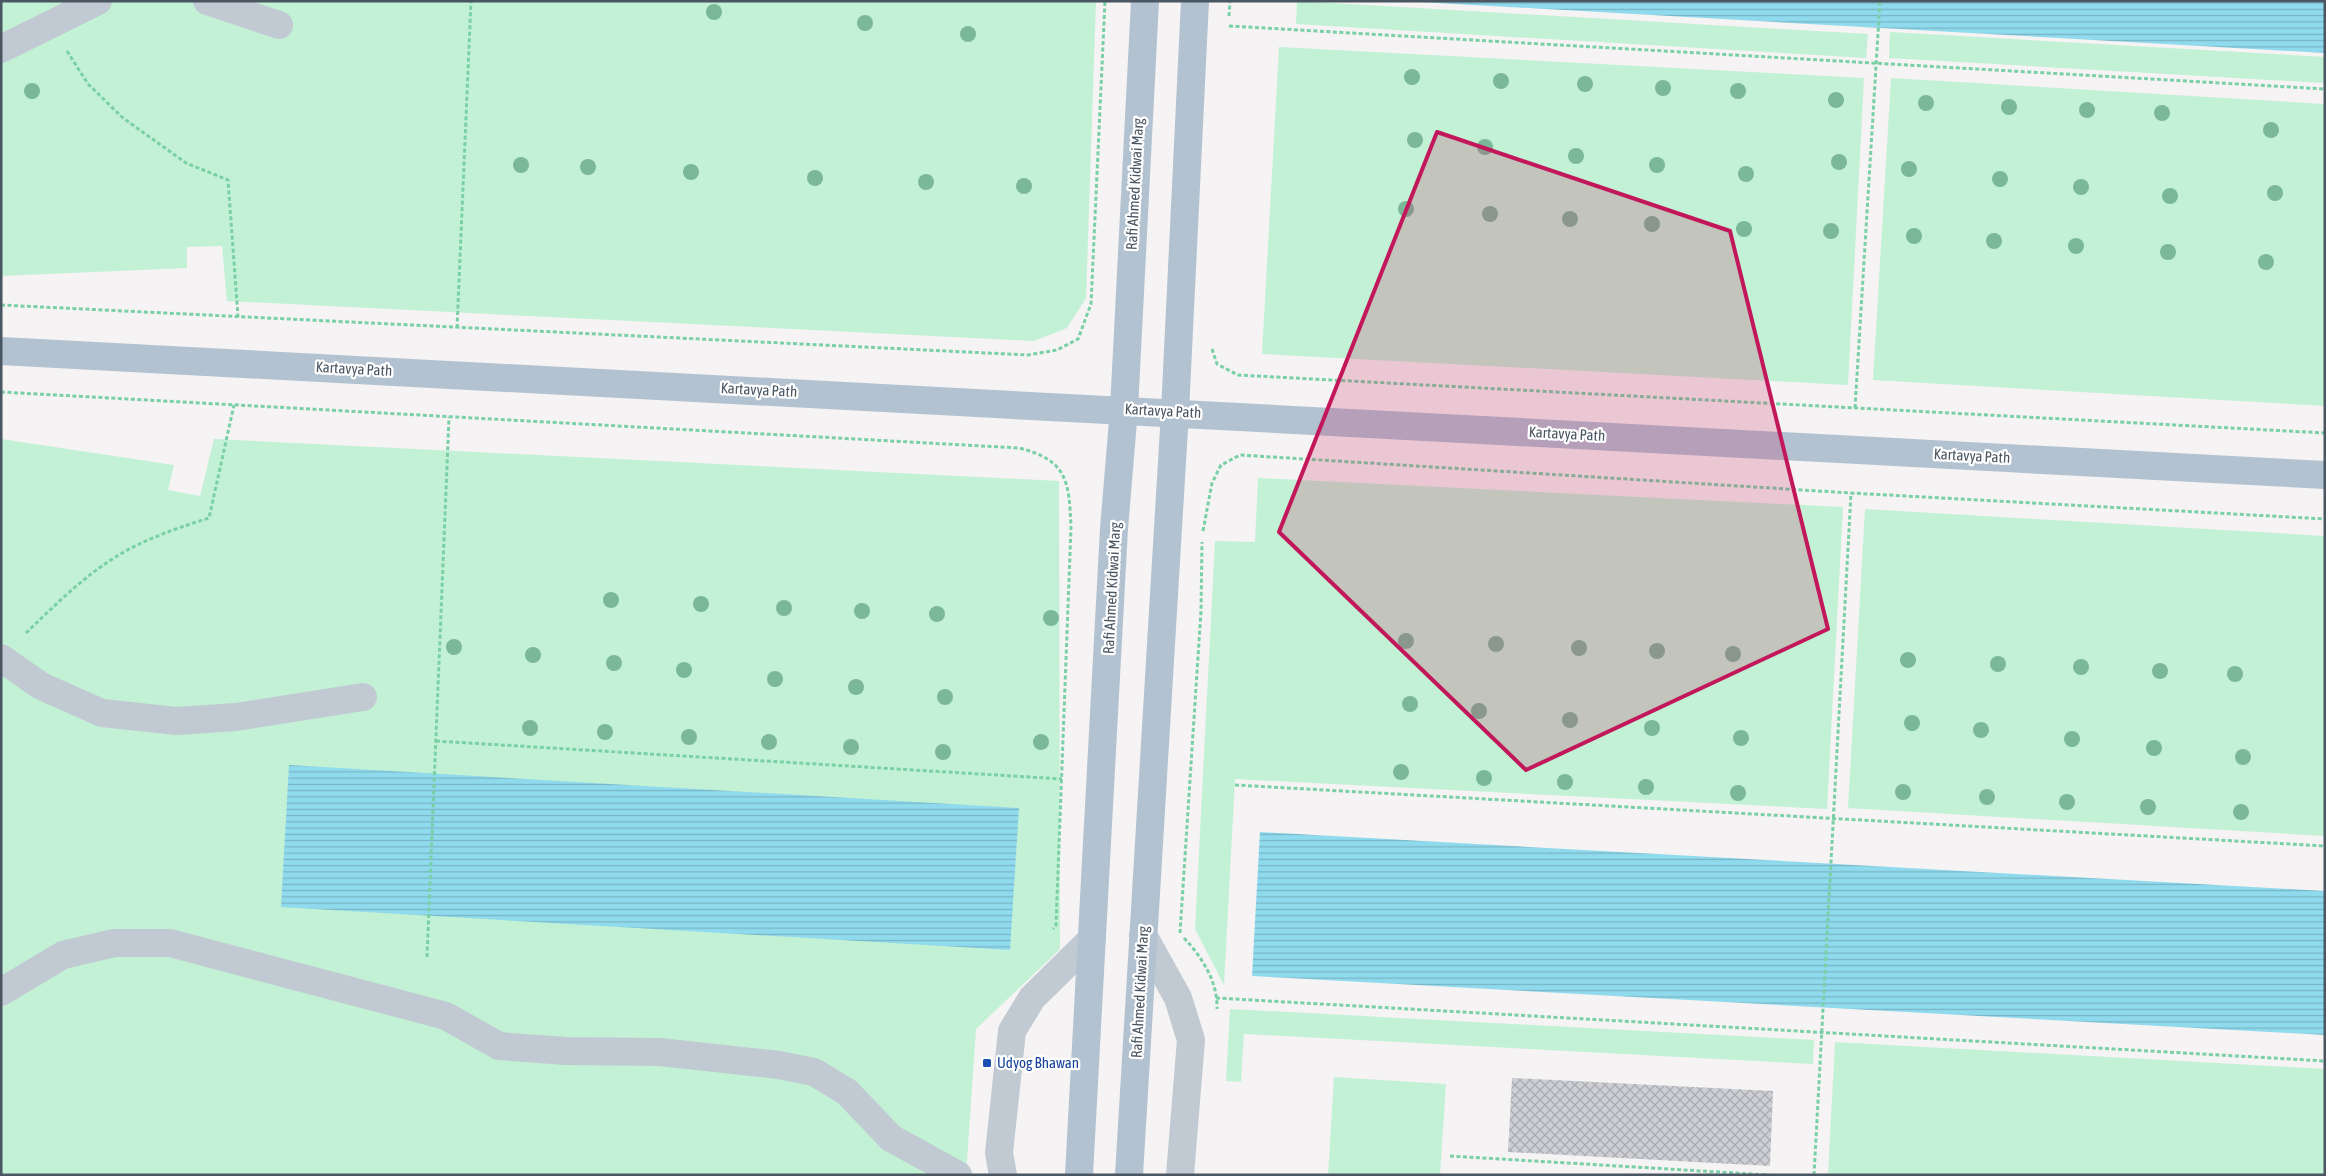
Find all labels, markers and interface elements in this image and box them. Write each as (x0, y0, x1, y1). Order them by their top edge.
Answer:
street label: Rafi Ahmed Kidwai Marg (1123, 117, 1146, 250)
street label: Kartavya Path (315, 358, 393, 379)
street label: Kartavya Path (720, 379, 798, 400)
street label: Kartavya Path (1124, 400, 1202, 421)
street label: Kartavya Path (1528, 423, 1606, 444)
street label: Kartavya Path (1933, 445, 2011, 466)
street label: Rafi Ahmed Kidwai Marg (1100, 521, 1123, 654)
street label: Rafi Ahmed Kidwai Marg (1128, 925, 1151, 1058)
place label: Udyog Bhawan (997, 1054, 1079, 1071)
marker: Udyog Bhawan (981, 1057, 993, 1069)

